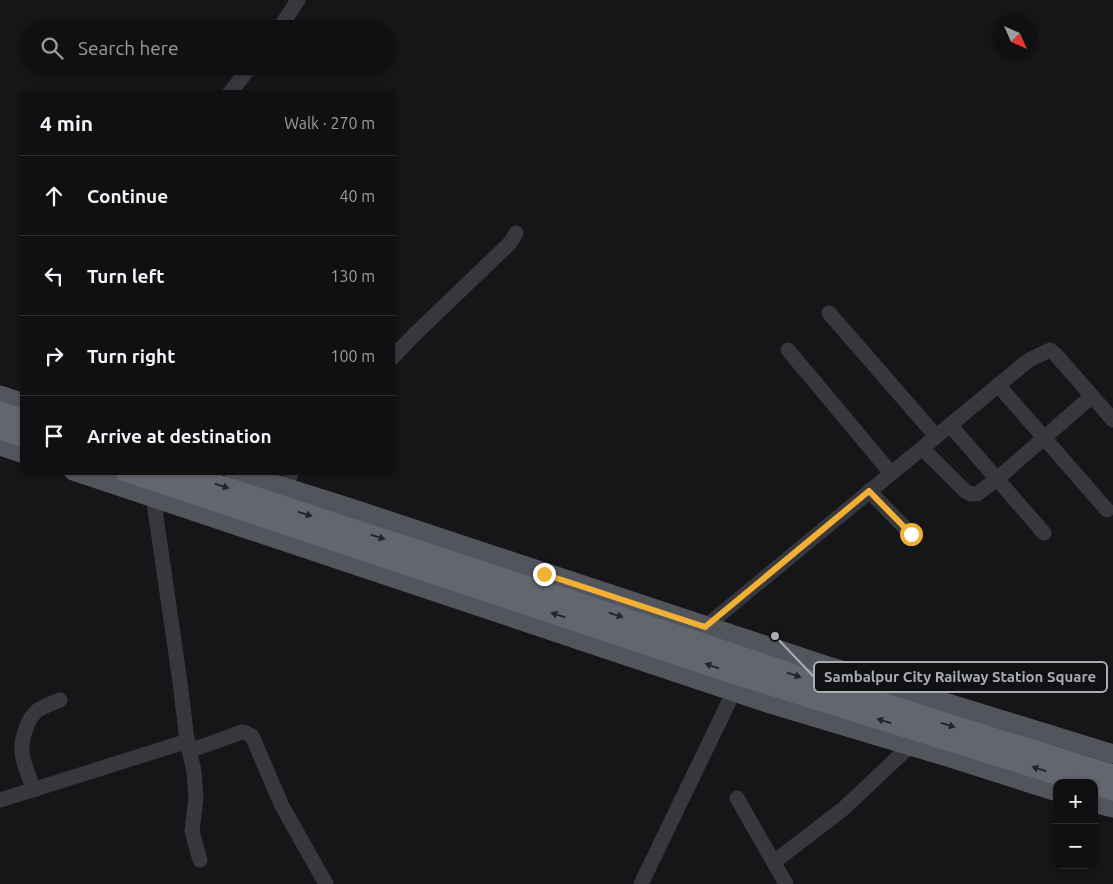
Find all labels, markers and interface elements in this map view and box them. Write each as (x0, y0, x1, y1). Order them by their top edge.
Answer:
north arrow (993, 15, 1038, 60)
search box (20, 20, 395, 75)
icon: search (38, 34, 66, 62)
text: Search here (78, 37, 178, 59)
text: 4 min (40, 111, 93, 135)
text: Walk · 270 m (284, 114, 375, 132)
icon: ahead (40, 182, 68, 210)
text: Continue (87, 185, 168, 207)
text: 40 m (339, 187, 375, 205)
icon: left (40, 262, 68, 290)
text: Turn left (87, 265, 165, 287)
text: 130 m (330, 267, 375, 285)
icon: right (40, 342, 68, 370)
text: Turn right (87, 345, 175, 367)
text: 100 m (330, 347, 375, 365)
icon: arrive (40, 422, 68, 450)
text: Arrive at destination (87, 425, 272, 447)
one-way arrow (214, 483, 229, 491)
one-way arrow (298, 510, 313, 518)
route start (900, 523, 923, 546)
one-way arrow (371, 534, 386, 542)
route end (533, 563, 556, 586)
one-way arrow (550, 611, 565, 619)
one-way arrow (608, 612, 623, 619)
one-way arrow (704, 662, 719, 670)
callout: Sambalpur City Railway Station Square (814, 662, 1107, 692)
text: Sambalpur City Railway Station Square (824, 668, 1096, 685)
one-way arrow (787, 671, 802, 679)
one-way arrow (876, 716, 891, 724)
one-way arrow (941, 721, 956, 729)
one-way arrow (1031, 765, 1046, 773)
map controls (1053, 779, 1098, 869)
button: + (1053, 779, 1098, 824)
button: − (1053, 824, 1098, 869)

